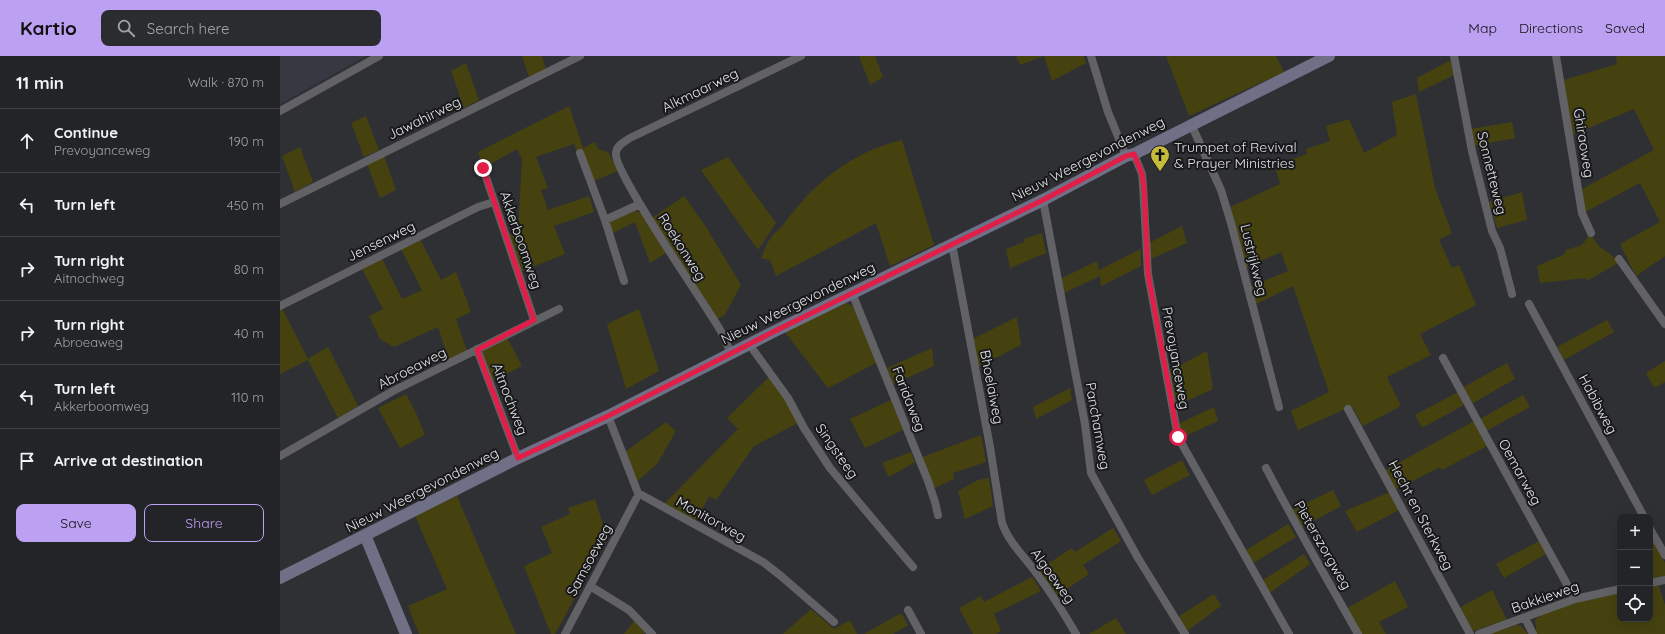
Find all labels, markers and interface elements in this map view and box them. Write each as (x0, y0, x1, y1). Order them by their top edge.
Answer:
search box (101, 10, 381, 46)
text: Kartio (20, 16, 77, 40)
icon: search (115, 17, 137, 39)
text: Search here (147, 19, 230, 38)
text: Map (1468, 19, 1497, 37)
text: Directions (1519, 19, 1583, 37)
text: Saved (1605, 19, 1645, 37)
street label: Alkmaarweg (659, 64, 741, 116)
text: 11 min (16, 72, 64, 93)
text: Walk · 870 m (188, 74, 264, 90)
street label: Jawahirweg (384, 92, 464, 144)
street label: Ghiraoweg (1570, 107, 1598, 179)
street label: Nieuw Weergevondenweg (1008, 113, 1168, 205)
text: Continue (54, 123, 118, 142)
icon: ahead (16, 130, 38, 152)
street label: Sonnetteweg (1473, 130, 1511, 216)
text: 190 m (229, 133, 264, 149)
place label: Trumpet of Revival & Prayer Ministries (1174, 138, 1297, 172)
text: Prevoyanceweg (54, 142, 150, 158)
church icon: Trumpet of Revival & Prayer Ministries (1149, 144, 1171, 172)
route end (474, 159, 492, 177)
street label: Akkerboomweg (496, 189, 546, 291)
icon: left (16, 194, 38, 216)
text: Turn left (54, 195, 116, 214)
text: 450 m (227, 197, 264, 213)
street label: Roekonweg (654, 210, 710, 284)
street label: Jensenweg (344, 217, 418, 265)
street label: Lustrijkweg (1236, 222, 1272, 298)
text: Turn right (54, 251, 125, 270)
icon: right (16, 258, 38, 280)
street label: Nieuw Weergevondenweg (718, 258, 878, 348)
text: 80 m (234, 261, 264, 277)
text: Aitnochweg (54, 270, 124, 286)
street label: Prevoyanceweg (1158, 305, 1194, 411)
text: Turn right (54, 315, 125, 334)
icon: right (16, 322, 38, 344)
text: 40 m (234, 325, 264, 341)
text: Abroeaweg (54, 334, 123, 350)
street label: Abroeaweg (375, 343, 449, 393)
street label: Bhoelaiweg (976, 348, 1008, 426)
street label: Aitnochweg (488, 360, 532, 438)
street label: Faridaweg (888, 364, 930, 434)
street label: Habibweg (1575, 371, 1621, 437)
text: Turn left (54, 379, 116, 398)
street label: Panchamweg (1081, 381, 1115, 471)
icon: left (16, 386, 38, 408)
text: 110 m (231, 389, 264, 405)
text: Akkerboomweg (54, 398, 149, 414)
street label: Singsteeg (811, 420, 863, 482)
route start (1169, 428, 1187, 446)
street label: Oemarweg (1494, 436, 1546, 508)
street label: Nieuw Weergevondenweg (342, 444, 502, 536)
icon: arrive (16, 450, 38, 472)
text: Arrive at destination (54, 451, 203, 470)
street label: Hecht en Sterkweg (1384, 457, 1458, 573)
street label: Monitorweg (673, 492, 749, 546)
street label: Pieterszorgweg (1290, 497, 1356, 593)
button: Save (16, 504, 136, 542)
button: Share (144, 504, 264, 542)
map controls (1617, 514, 1653, 622)
button: + (1617, 514, 1653, 550)
street label: Samsoeweg (562, 521, 616, 599)
street label: Algoeweg (1027, 545, 1079, 607)
button: − (1617, 550, 1653, 586)
street label: Bakkieweg (1509, 577, 1581, 617)
button: locate (1617, 586, 1653, 622)

